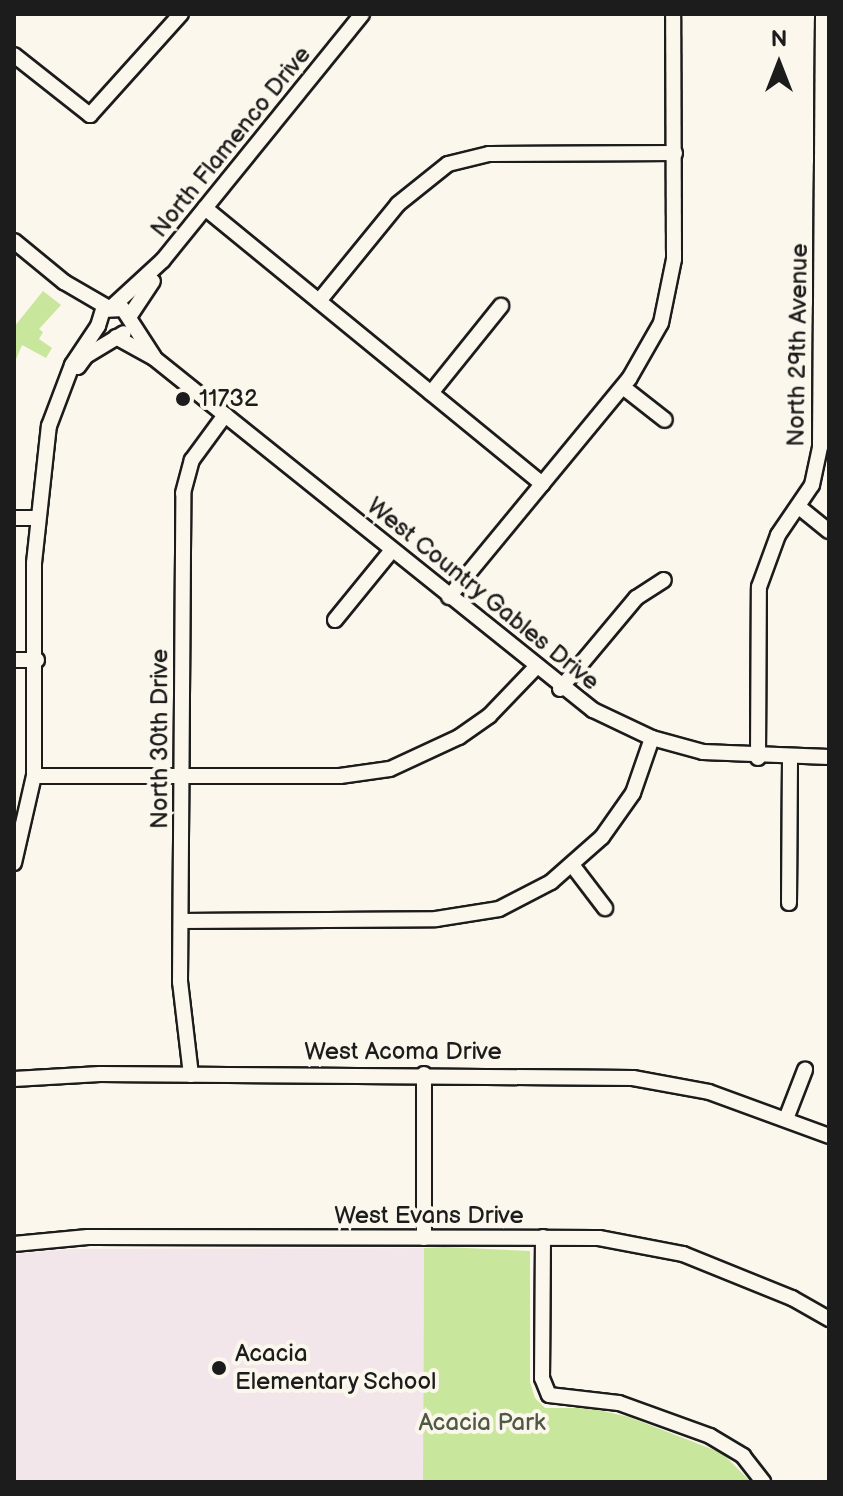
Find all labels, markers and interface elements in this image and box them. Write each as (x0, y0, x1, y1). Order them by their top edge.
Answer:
north arrow (739, 24, 819, 104)
text: N (771, 26, 787, 53)
street label: North Flamenco Drive (145, 41, 317, 243)
street label: North 29th Avenue (782, 243, 814, 447)
place label: 11732 (199, 385, 258, 413)
marker: 11732 (174, 390, 192, 408)
street label: West Country Gables Drive (361, 491, 605, 697)
street label: North 30th Drive (146, 649, 174, 829)
street label: West Acoma Drive (304, 1038, 502, 1066)
street label: West Evans Drive (334, 1202, 524, 1230)
place label: Acacia Elementary School (235, 1340, 438, 1396)
marker: Acacia Elementary School (210, 1359, 228, 1377)
park label: Acacia Park (418, 1409, 546, 1437)

